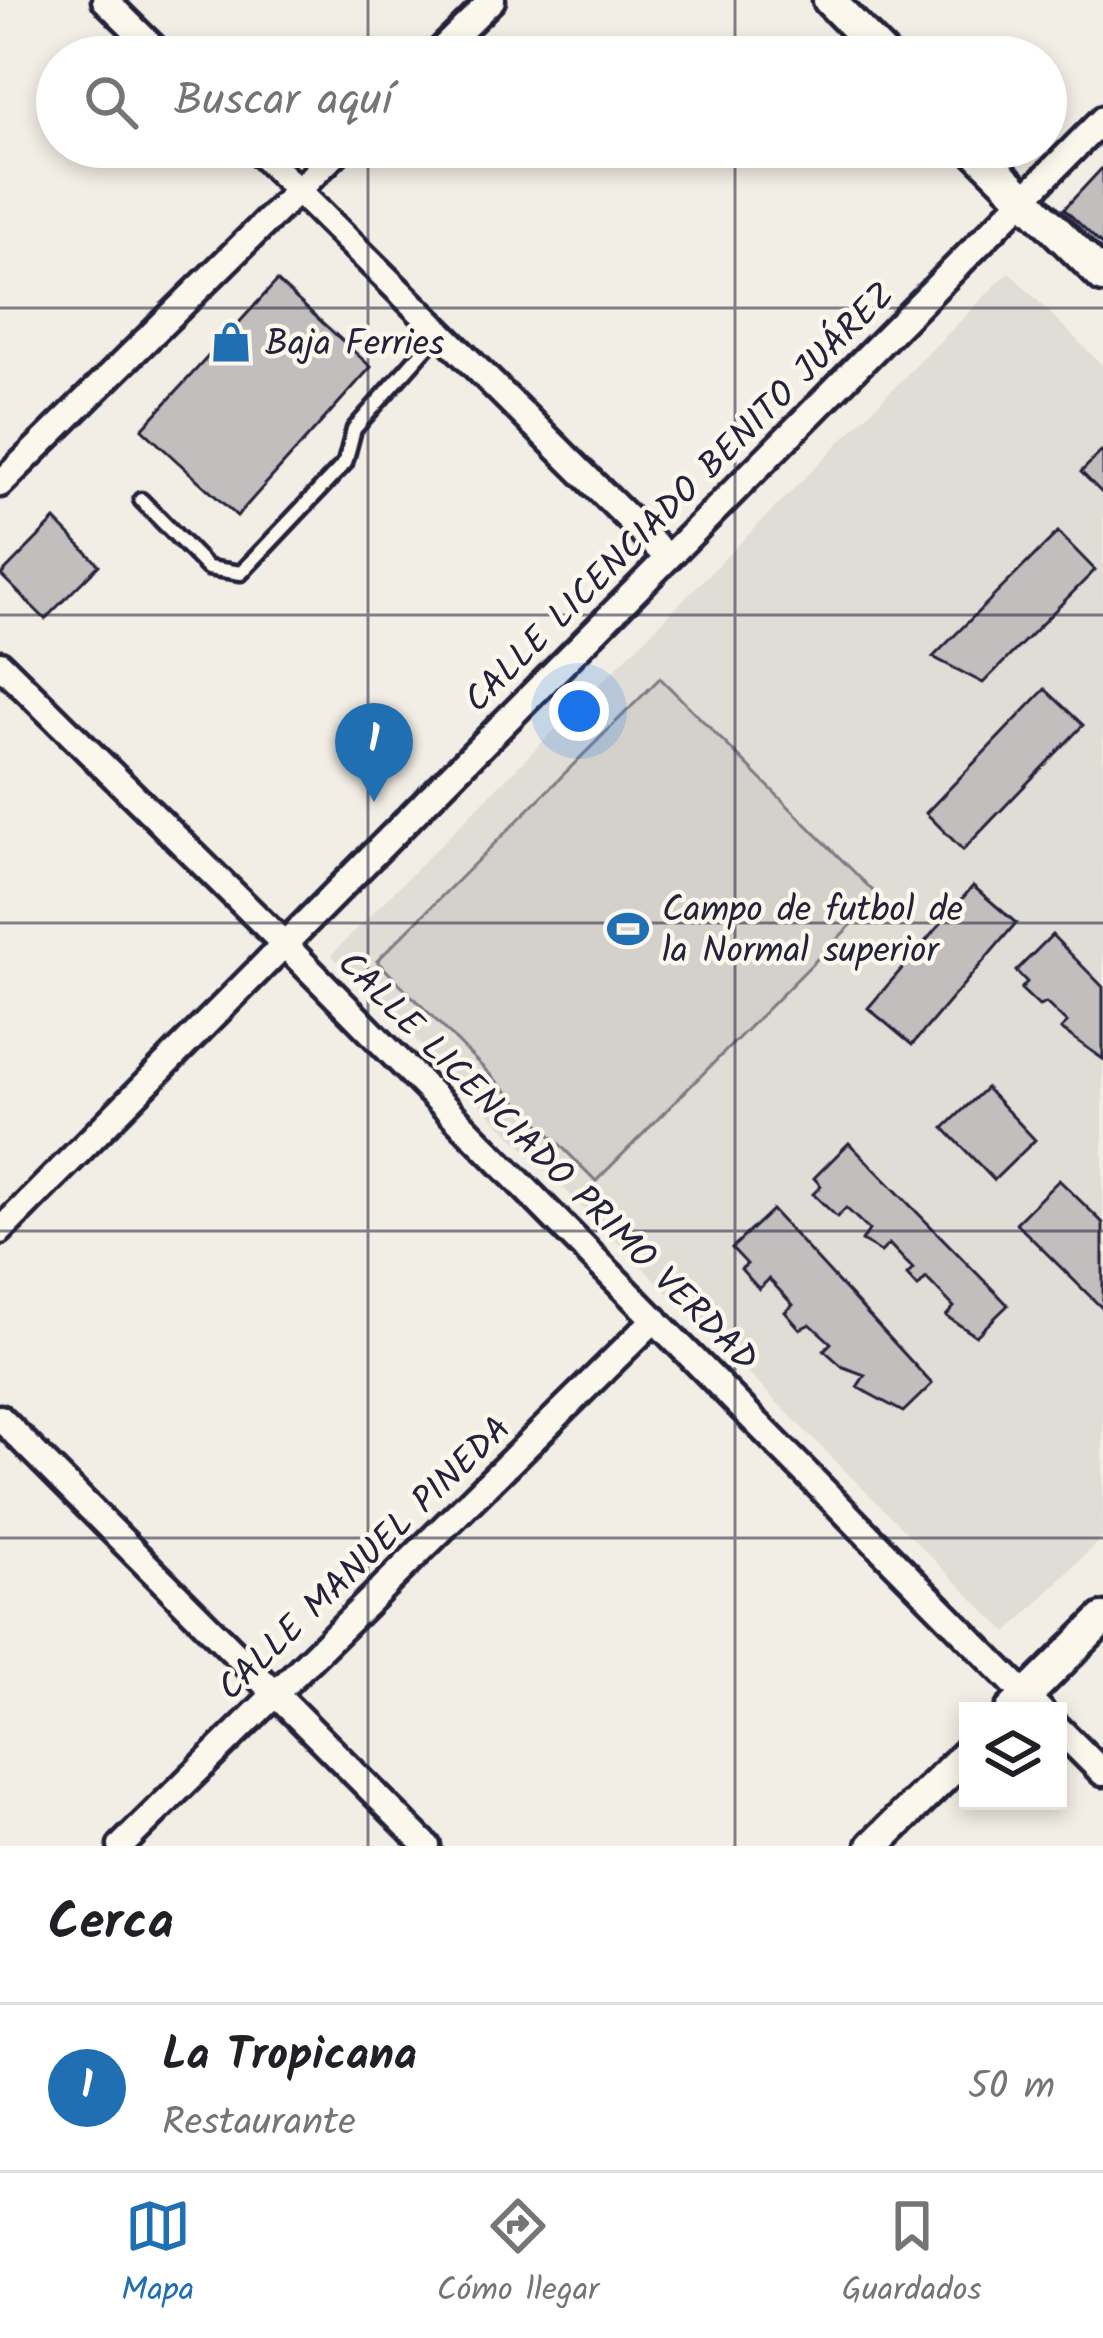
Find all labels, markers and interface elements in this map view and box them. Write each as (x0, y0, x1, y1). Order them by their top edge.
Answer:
search box (36, 36, 1067, 168)
text: Buscar aquí (174, 66, 392, 138)
icon: search (78, 69, 144, 135)
street label: CALLE LICENCIADO BENITO JUÁREZ (452, 270, 909, 727)
place label: Baja Ferries (265, 317, 444, 374)
shop icon: Baja Ferries (208, 319, 254, 365)
your location (549, 681, 609, 741)
pin: 1 (335, 703, 413, 802)
place label: Campo de futbol de la Normal superior (662, 883, 963, 981)
sports icon: Campo de futbol de la Normal superior (605, 906, 651, 952)
street label: CALLE LICENCIADO PRIMO VERDAD (323, 938, 771, 1386)
street label: CALLE MANUEL PINEDA (205, 1403, 526, 1716)
map controls (959, 1702, 1067, 1810)
button: layers (959, 1702, 1067, 1810)
text: Cerca (48, 1884, 174, 1965)
text: La Tropicana (162, 2021, 417, 2093)
text: 1 (81, 2057, 93, 2119)
text: 50 m (968, 2057, 1055, 2119)
text: Restaurante (162, 2093, 356, 2155)
tab: Mapa (121, 2193, 194, 2318)
tab: Cómo llegar (437, 2193, 599, 2318)
tab: Guardados (842, 2193, 982, 2318)

